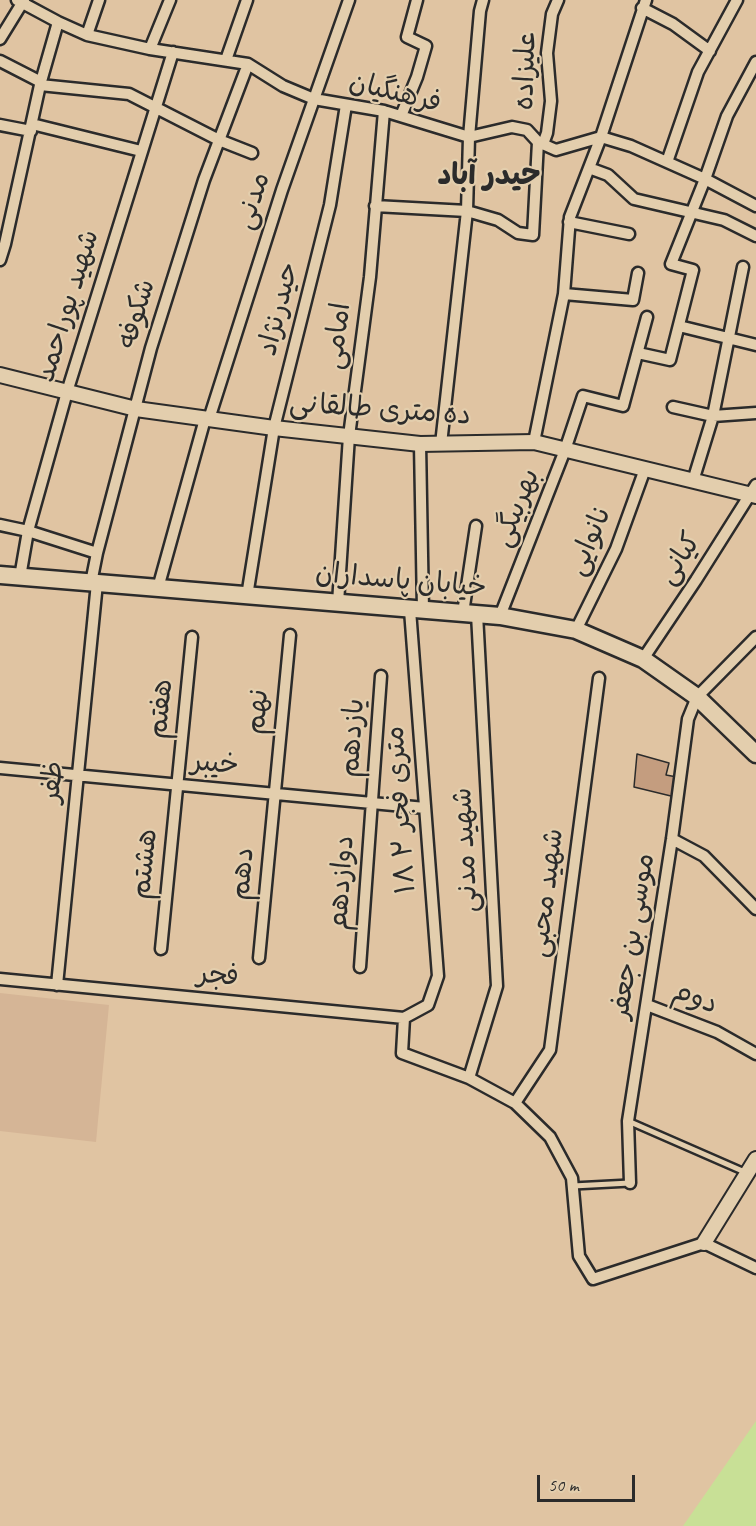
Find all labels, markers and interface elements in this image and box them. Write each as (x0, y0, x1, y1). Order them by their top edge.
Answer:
street label: علیزاده (508, 31, 544, 111)
street label: فرهنگیان (345, 65, 445, 121)
district label: حیدر آباد (437, 158, 541, 194)
street label: مدنی (228, 168, 278, 234)
street label: شهید پوراحمد (29, 226, 107, 386)
street label: حیدرنژاد (251, 259, 307, 359)
street label: شکوفه (111, 275, 163, 353)
street label: امامی (317, 301, 359, 371)
street label: ده متری طالقانی (288, 387, 472, 433)
street label: بهربیگی (486, 464, 548, 552)
street label: نانوایی (560, 501, 620, 581)
street label: کیانی (651, 527, 709, 591)
street label: خیابان پاسداران (314, 557, 488, 605)
street label: هفتم (141, 677, 181, 741)
street label: نهم (239, 688, 277, 736)
street label: یازدهم (333, 697, 373, 779)
street label: ۱۸ متری فجر ۲ (378, 725, 424, 895)
street label: خیبر (190, 745, 240, 783)
street label: ظفر (34, 760, 72, 804)
street label: شهید مدنی (446, 787, 486, 913)
street label: هشتم (125, 827, 165, 901)
street label: شهید محبی (522, 827, 572, 959)
street label: دوازدهم (322, 834, 362, 932)
street label: دهم (224, 846, 262, 902)
street label: موسی بن جعفر (603, 851, 663, 1021)
street label: فجر (196, 957, 240, 995)
street label: دوم (668, 974, 722, 1022)
scale bar (540, 1463, 638, 1501)
text: 50 m (548, 1474, 579, 1496)

